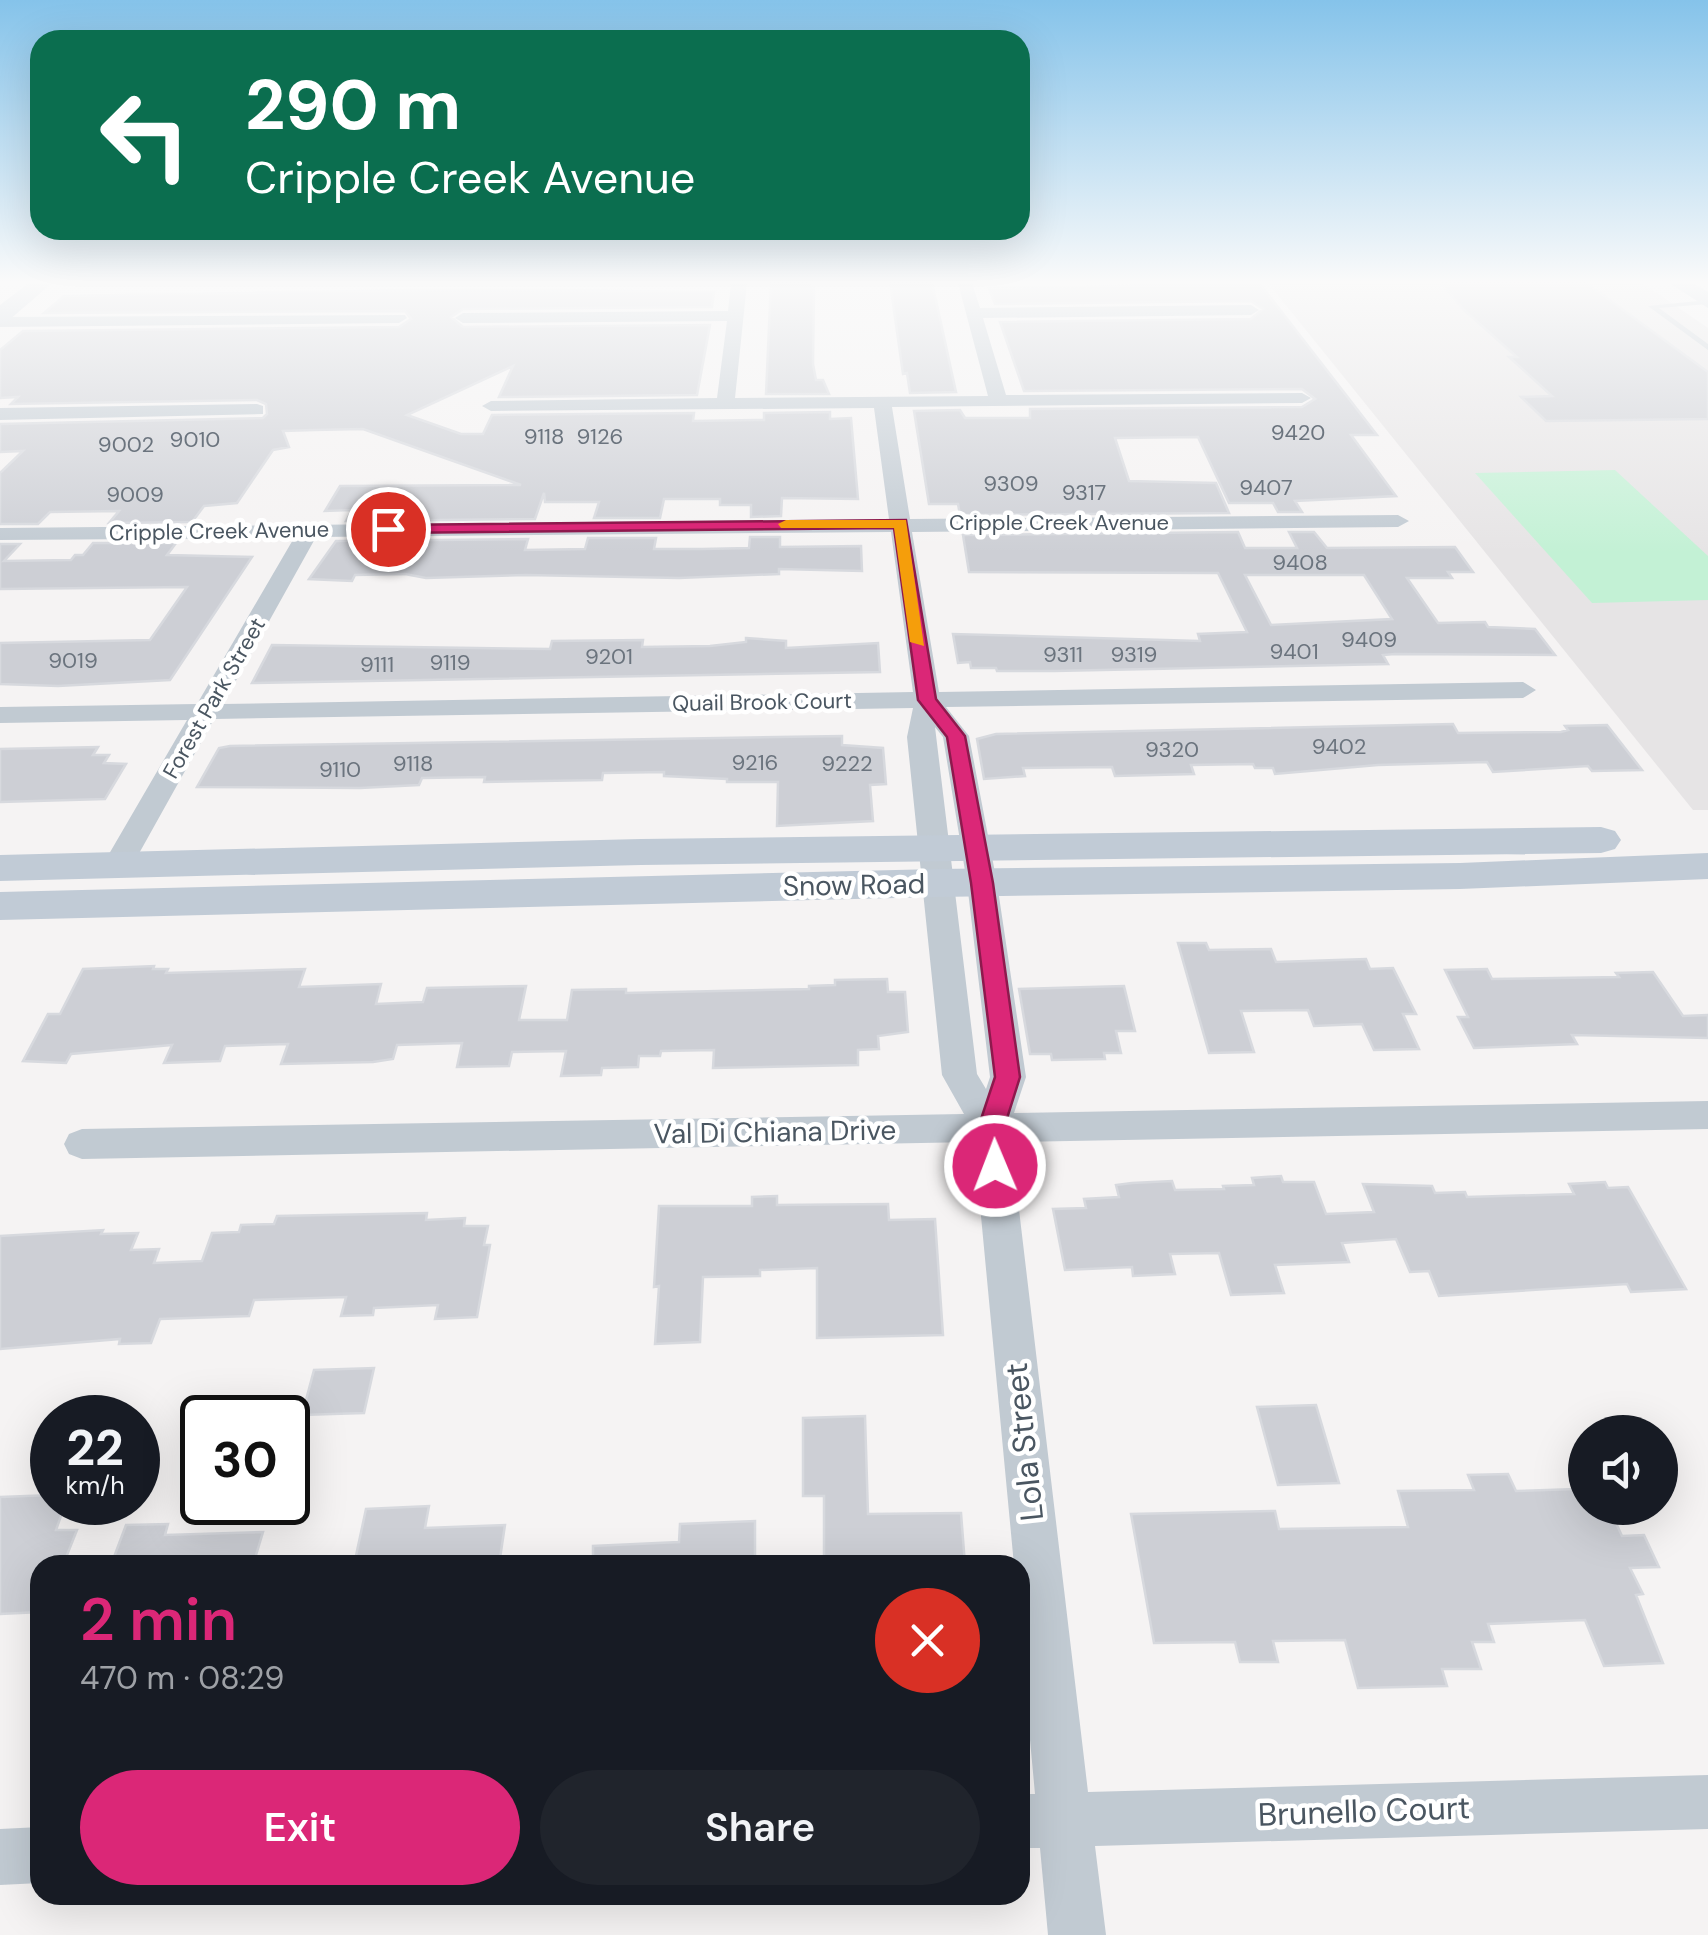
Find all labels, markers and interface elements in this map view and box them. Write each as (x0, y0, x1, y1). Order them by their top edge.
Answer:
text: 290 m (245, 60, 461, 151)
icon: left (80, 70, 210, 200)
text: Cripple Creek Avenue (245, 148, 695, 207)
house number: 9420 (1271, 418, 1325, 447)
house number: 9118 (524, 422, 564, 451)
house number: 9126 (577, 422, 623, 451)
house number: 9010 (170, 425, 220, 454)
house number: 9002 (98, 430, 154, 459)
house number: 9309 (983, 469, 1039, 498)
house number: 9407 (1239, 473, 1293, 502)
house number: 9317 (1062, 478, 1106, 507)
house number: 9009 (106, 480, 164, 509)
pin (346, 487, 431, 572)
icon: arrive (361, 502, 416, 557)
street label: Cripple Creek Avenue (949, 508, 1169, 537)
street label: Cripple Creek Avenue (109, 515, 329, 547)
house number: 9408 (1272, 548, 1328, 577)
street label: Forest Park Street (156, 612, 272, 784)
house number: 9409 (1341, 625, 1397, 654)
house number: 9401 (1269, 637, 1319, 666)
house number: 9311 (1043, 640, 1083, 669)
house number: 9319 (1111, 640, 1157, 669)
house number: 9201 (585, 642, 633, 671)
house number: 9019 (48, 646, 98, 675)
house number: 9119 (430, 648, 471, 677)
house number: 9111 (360, 650, 394, 679)
street label: Quail Brook Court (672, 686, 852, 718)
house number: 9402 (1312, 732, 1366, 761)
house number: 9320 (1145, 735, 1199, 764)
house number: 9216 (732, 748, 778, 777)
house number: 9118 (393, 749, 433, 778)
house number: 9222 (821, 749, 873, 778)
house number: 9110 (319, 755, 361, 784)
street label: Snow Road (782, 865, 926, 905)
street label: Val Di Chiana Drive (653, 1111, 897, 1153)
position arrow (943, 1114, 1047, 1218)
street label: Lola Street (995, 1361, 1053, 1523)
speed limit sign: 30 (180, 1395, 310, 1525)
text: 22 (66, 1415, 124, 1481)
map controls (1568, 1415, 1678, 1525)
button: sound (1568, 1415, 1678, 1525)
text: km/h (65, 1469, 125, 1502)
text: 2 min (80, 1580, 237, 1659)
button: close (875, 1588, 980, 1693)
text: 470 m · 08:29 (80, 1657, 284, 1699)
button: Exit (80, 1770, 520, 1885)
button: Share (540, 1770, 980, 1885)
street label: Brunello Court (1257, 1786, 1471, 1836)

